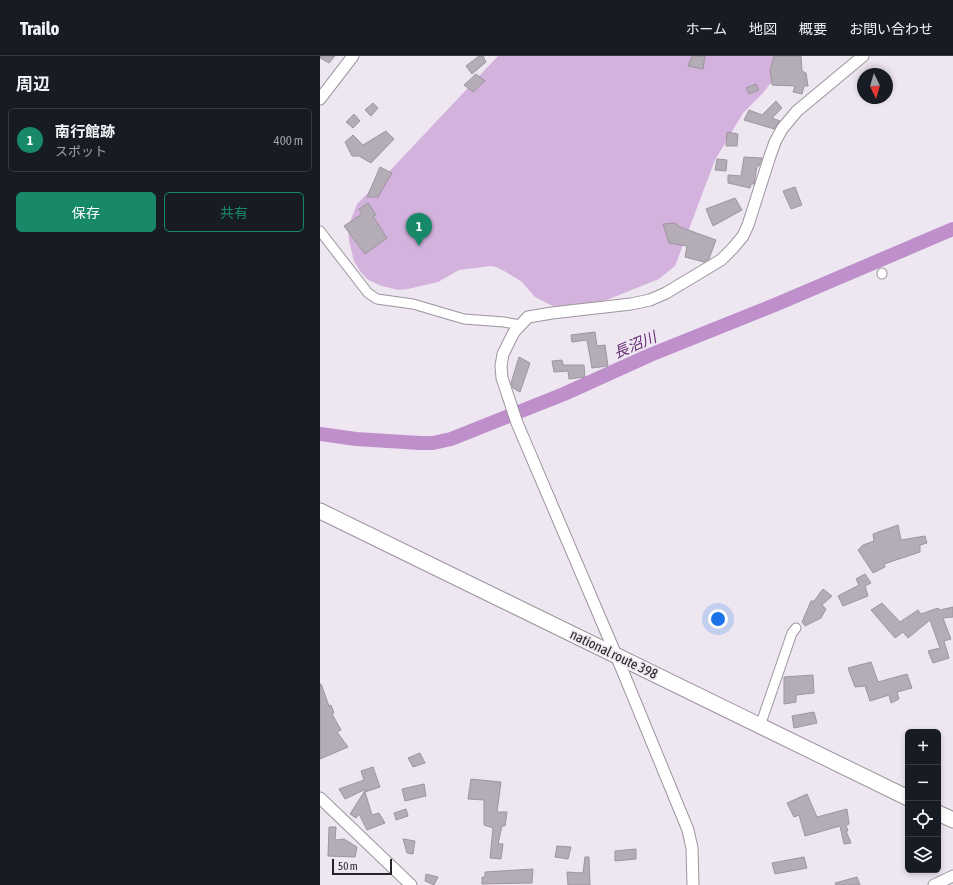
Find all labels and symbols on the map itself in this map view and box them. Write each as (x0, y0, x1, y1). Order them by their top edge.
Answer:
north arrow (857, 68, 893, 104)
pin: 1 (406, 213, 432, 246)
water label: 長沼川 (611, 327, 661, 361)
your location (708, 609, 728, 629)
street label: national route 398 (568, 626, 661, 682)
scale bar (332, 857, 392, 876)

